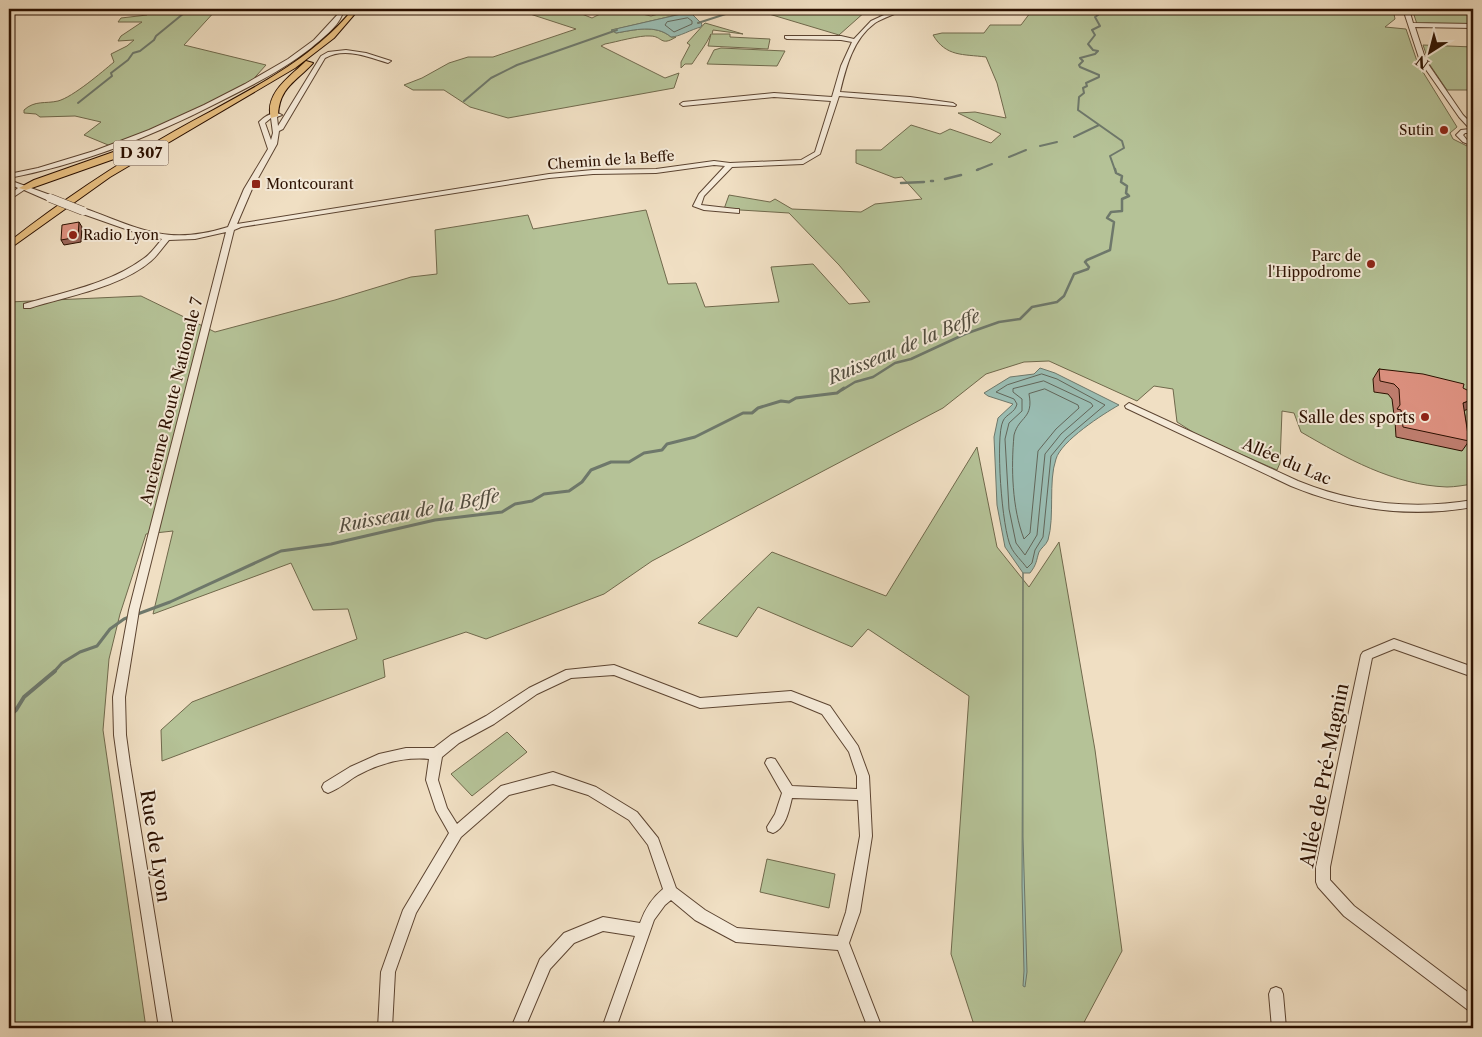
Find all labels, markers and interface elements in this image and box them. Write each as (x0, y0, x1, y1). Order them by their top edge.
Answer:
north arrow (1404, 28, 1454, 78)
text: N (1412, 52, 1433, 73)
place label: Sutin (1399, 121, 1434, 139)
marker: Sutin (1438, 124, 1450, 136)
road number: D 307 (114, 140, 168, 166)
street label: Chemin de la Beffe (547, 147, 675, 173)
place label: Montcourant (266, 175, 354, 193)
marker: Montcourant (250, 178, 262, 190)
place label: Radio Lyon (83, 226, 159, 244)
marker: Radio Lyon (67, 229, 79, 241)
place label: Parc de l'Hippodrome (1268, 247, 1361, 281)
marker: Parc de l'Hippodrome (1365, 258, 1377, 270)
street label: Ancienne Route Nationale 7 (135, 295, 207, 508)
water label: Ruisseau de la Beffe (823, 304, 985, 390)
place label: Salle des sports (1298, 407, 1415, 427)
marker: Salle des sports (1419, 411, 1431, 423)
street label: Allée du Lac (1239, 433, 1335, 489)
water label: Ruisseau de la Beffe (335, 484, 502, 538)
street label: Allée de Pré-Magnin (1295, 681, 1354, 870)
street label: Rue de Lyon (135, 788, 176, 904)

